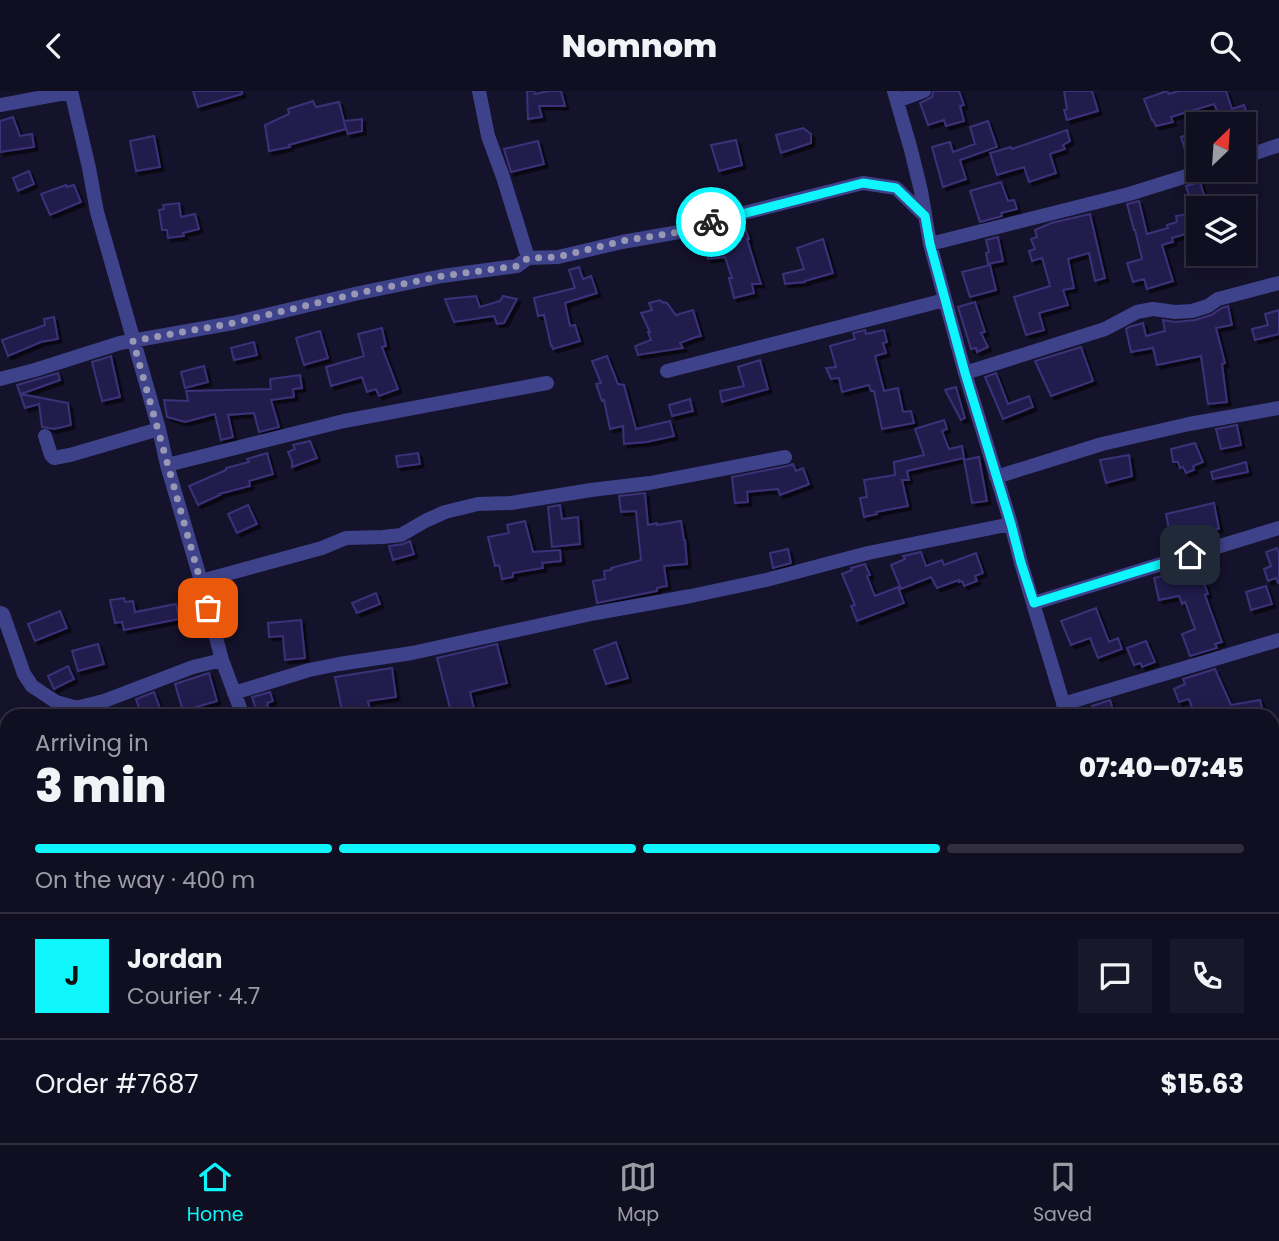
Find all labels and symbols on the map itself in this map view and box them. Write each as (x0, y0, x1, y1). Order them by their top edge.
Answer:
north arrow (1186, 112, 1256, 182)
courier (676, 187, 746, 257)
pin (1160, 525, 1220, 585)
pin (178, 578, 238, 638)

